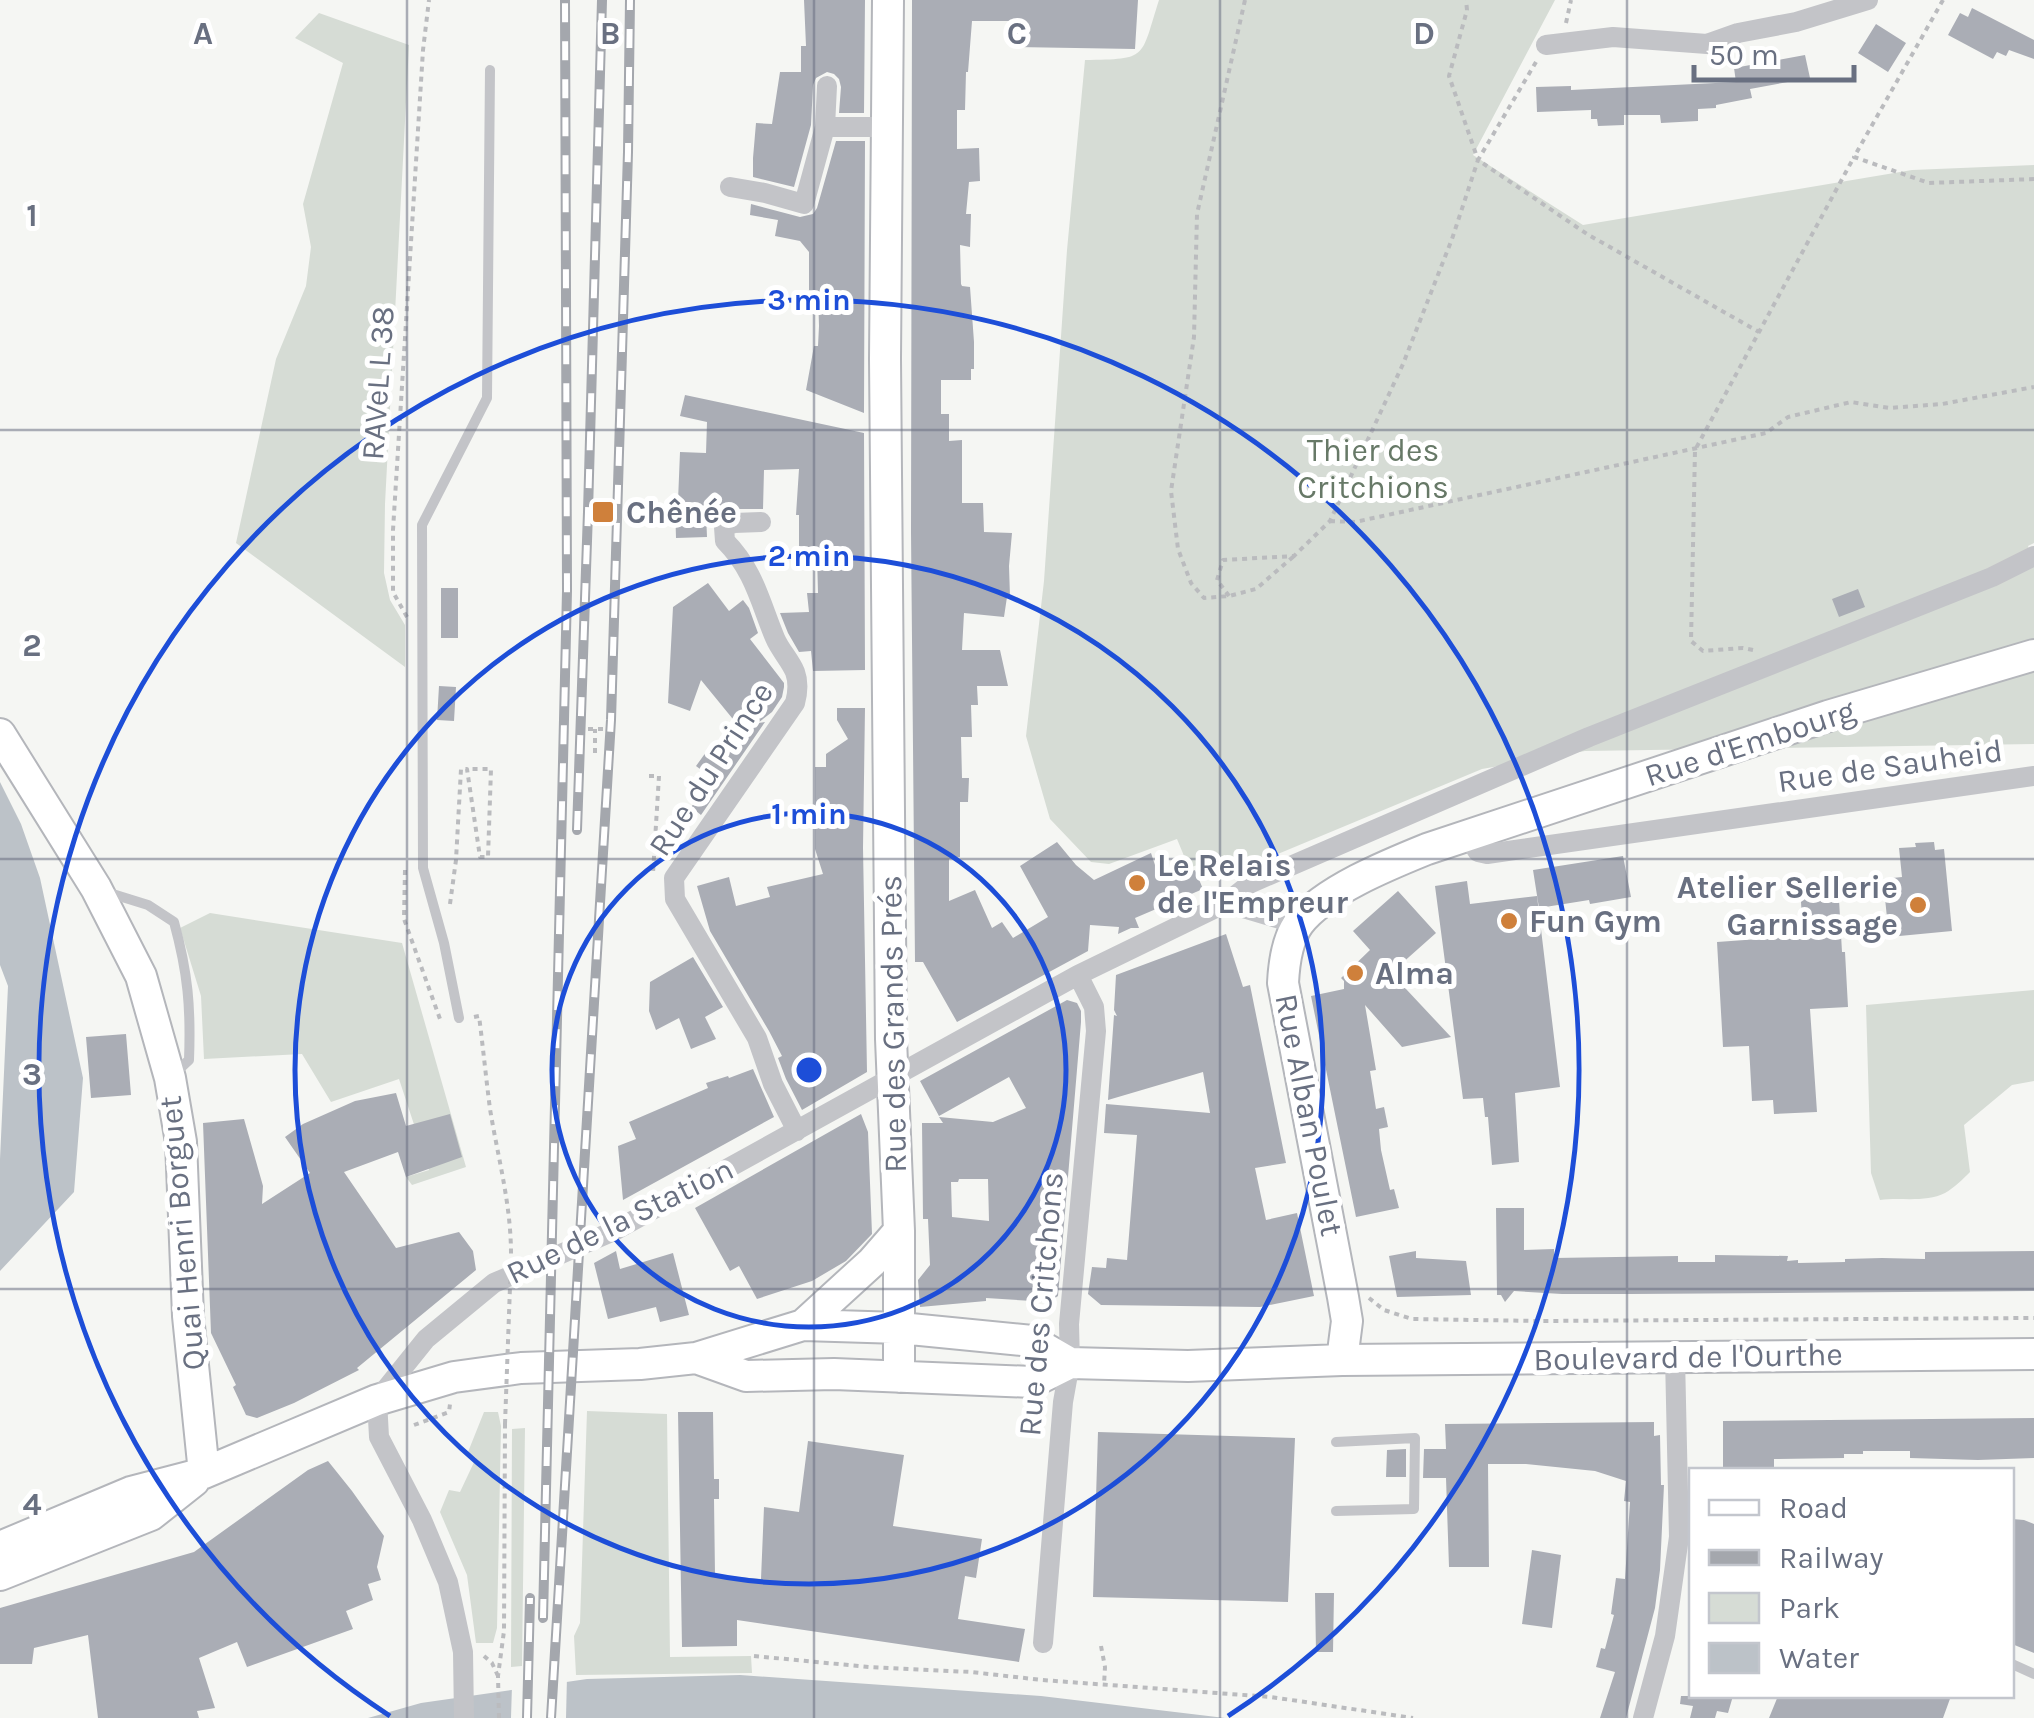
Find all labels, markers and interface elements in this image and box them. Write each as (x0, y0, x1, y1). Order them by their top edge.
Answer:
text: A (193, 15, 213, 52)
text: B (600, 15, 620, 52)
text: C (1007, 15, 1027, 52)
text: D (1413, 15, 1435, 52)
scale bar (1694, 20, 1854, 82)
text: 50 m (1709, 37, 1779, 73)
text: 1 (26, 197, 38, 234)
text: 3 min (767, 282, 851, 318)
street label: RAVeL L 38 (354, 305, 402, 461)
park label: Thier des Critchions (1297, 432, 1449, 506)
place label: Chênée (626, 494, 737, 531)
marker: Chênée (590, 499, 616, 525)
text: 2 min (768, 538, 850, 574)
text: 2 (22, 627, 42, 664)
street label: Rue du Prince (641, 675, 781, 863)
street label: Rue d'Embourg (1640, 692, 1860, 794)
street label: Rue de Sauheid (1775, 732, 2005, 800)
text: 1 min (771, 796, 847, 832)
place label: Le Relais de l'Empreur (1157, 847, 1348, 921)
place label: Atelier Sellerie Garnissage (1677, 869, 1898, 943)
marker: Le Relais de l'Empreur (1126, 872, 1148, 894)
street label: Rue des Grands Prés (872, 875, 914, 1173)
marker: Atelier Sellerie Garnissage (1907, 894, 1929, 916)
place label: Fun Gym (1529, 903, 1662, 940)
marker: Fun Gym (1498, 910, 1520, 932)
place label: Alma (1375, 955, 1454, 992)
marker: Alma (1344, 962, 1366, 984)
street label: Rue Alban Poulet (1267, 991, 1351, 1239)
centre of rings (791, 1052, 827, 1088)
text: 3 (22, 1056, 42, 1093)
street label: Quai Henri Borguet (152, 1094, 212, 1372)
street label: Rue de la Station (501, 1150, 739, 1292)
street label: Rue des Critchons (1011, 1170, 1071, 1438)
street label: Boulevard de l'Ourthe (1533, 1336, 1843, 1378)
legend (1689, 1468, 2014, 1698)
text: 4 (22, 1486, 42, 1523)
text: Road (1779, 1490, 1848, 1526)
text: Railway (1779, 1540, 1883, 1576)
text: Park (1779, 1590, 1840, 1626)
text: Water (1779, 1640, 1859, 1676)

